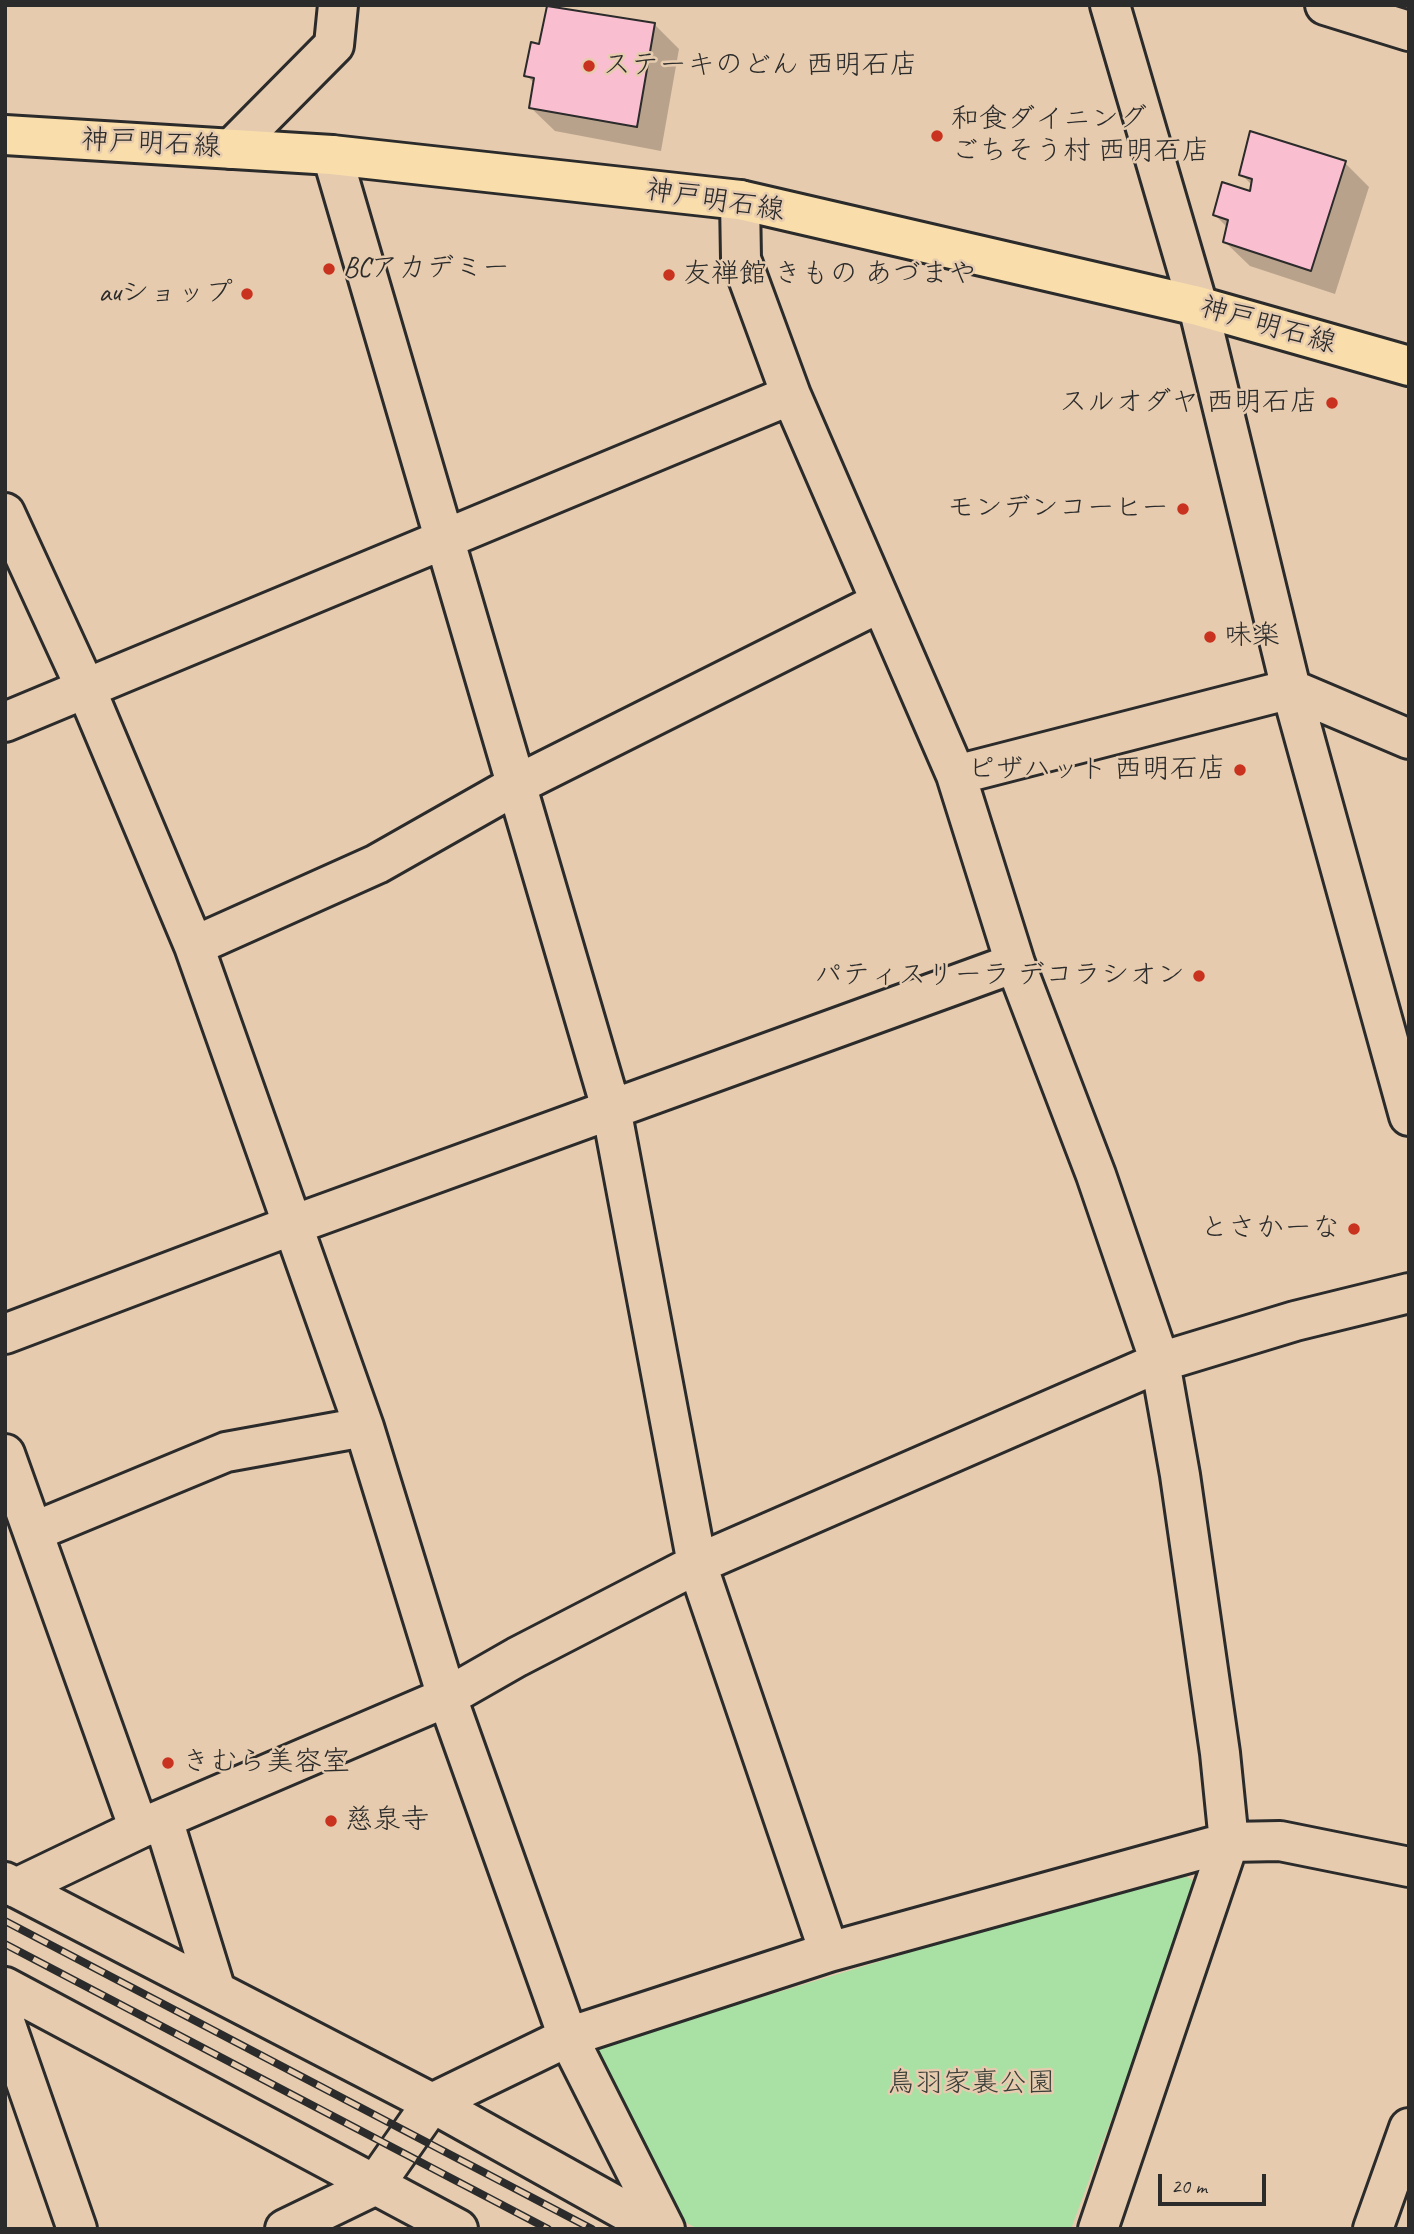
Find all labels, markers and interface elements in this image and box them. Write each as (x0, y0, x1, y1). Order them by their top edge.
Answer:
place label: ステーキのどん 西明石店 (603, 49, 918, 83)
marker: ステーキのどん 西明石店 (581, 58, 597, 74)
place label: 和食ダイニング ごちそう村 西明石店 (951, 103, 1210, 169)
street label: 神戸明石線 (80, 124, 222, 164)
marker: 和食ダイニング ごちそう村 西明石店 (929, 128, 945, 144)
street label: 神戸明石線 (643, 173, 787, 229)
place label: BCアカデミー (343, 252, 510, 286)
place label: 友禅館 きもの あづまや (683, 258, 977, 292)
marker: BCアカデミー (321, 261, 337, 277)
marker: 友禅館 きもの あづまや (661, 267, 677, 283)
place label: auショップ (98, 277, 233, 311)
marker: auショップ (239, 286, 255, 302)
street label: 神戸明石線 (1196, 291, 1340, 361)
place label: スルオダヤ 西明石店 (1059, 386, 1318, 420)
marker: スルオダヤ 西明石店 (1324, 395, 1340, 411)
place label: モンデンコーヒー (947, 492, 1169, 526)
marker: モンデンコーヒー (1175, 501, 1191, 517)
place label: 味楽 (1224, 620, 1280, 654)
marker: 味楽 (1202, 629, 1218, 645)
place label: ピザハット 西明石店 (967, 753, 1226, 787)
marker: ピザハット 西明石店 (1232, 762, 1248, 778)
place label: パティスリーラ デコラシオン (814, 959, 1185, 993)
marker: パティスリーラ デコラシオン (1191, 968, 1207, 984)
place label: とさかーな (1200, 1212, 1340, 1246)
marker: とさかーな (1346, 1221, 1362, 1237)
place label: きむら美容室 (182, 1746, 350, 1780)
marker: きむら美容室 (160, 1755, 176, 1771)
place label: 慈泉寺 (345, 1804, 429, 1838)
marker: 慈泉寺 (323, 1813, 339, 1829)
park label: 鳥羽家裏公園 (887, 2067, 1055, 2101)
scale bar (1162, 2160, 1270, 2204)
text: 20 m (1171, 2173, 1207, 2199)

